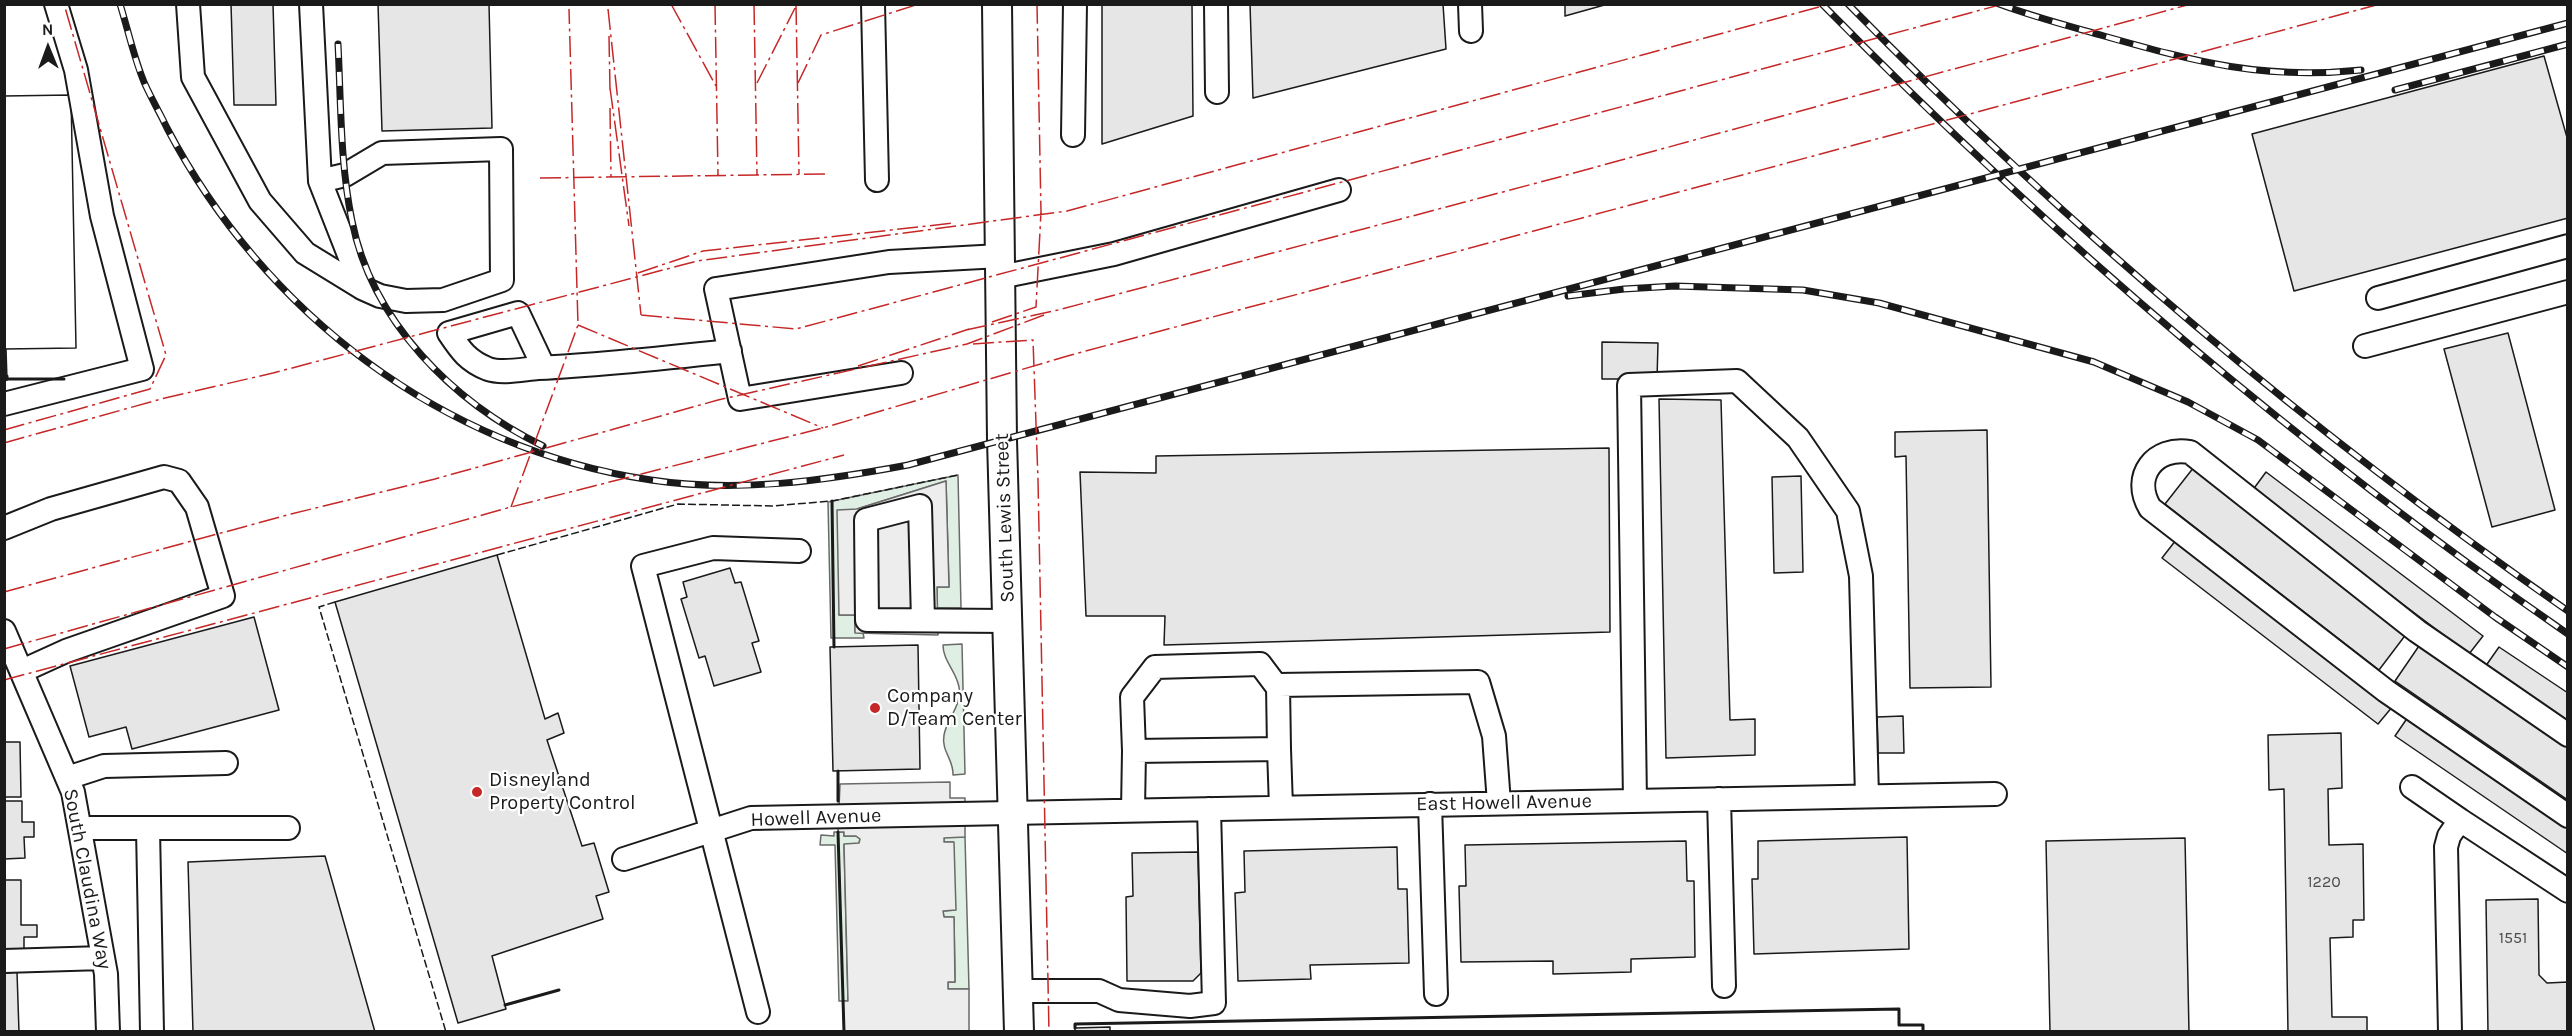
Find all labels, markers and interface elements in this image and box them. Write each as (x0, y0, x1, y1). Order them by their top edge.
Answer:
north arrow (18, 18, 78, 78)
text: N (42, 20, 54, 39)
street label: South Lewis Street (990, 433, 1020, 603)
place label: Company D/Team Center (887, 684, 1022, 731)
marker: Company D/Team Center (868, 701, 882, 715)
place label: Disneyland Property Control (489, 768, 636, 815)
marker: Disneyland Property Control (470, 785, 484, 799)
street label: South Claudina Way (58, 787, 116, 971)
street label: East Howell Avenue (1416, 789, 1592, 817)
street label: Howell Avenue (750, 804, 882, 832)
house number: 1220 (2307, 872, 2341, 892)
house number: 1551 (2499, 928, 2527, 948)

